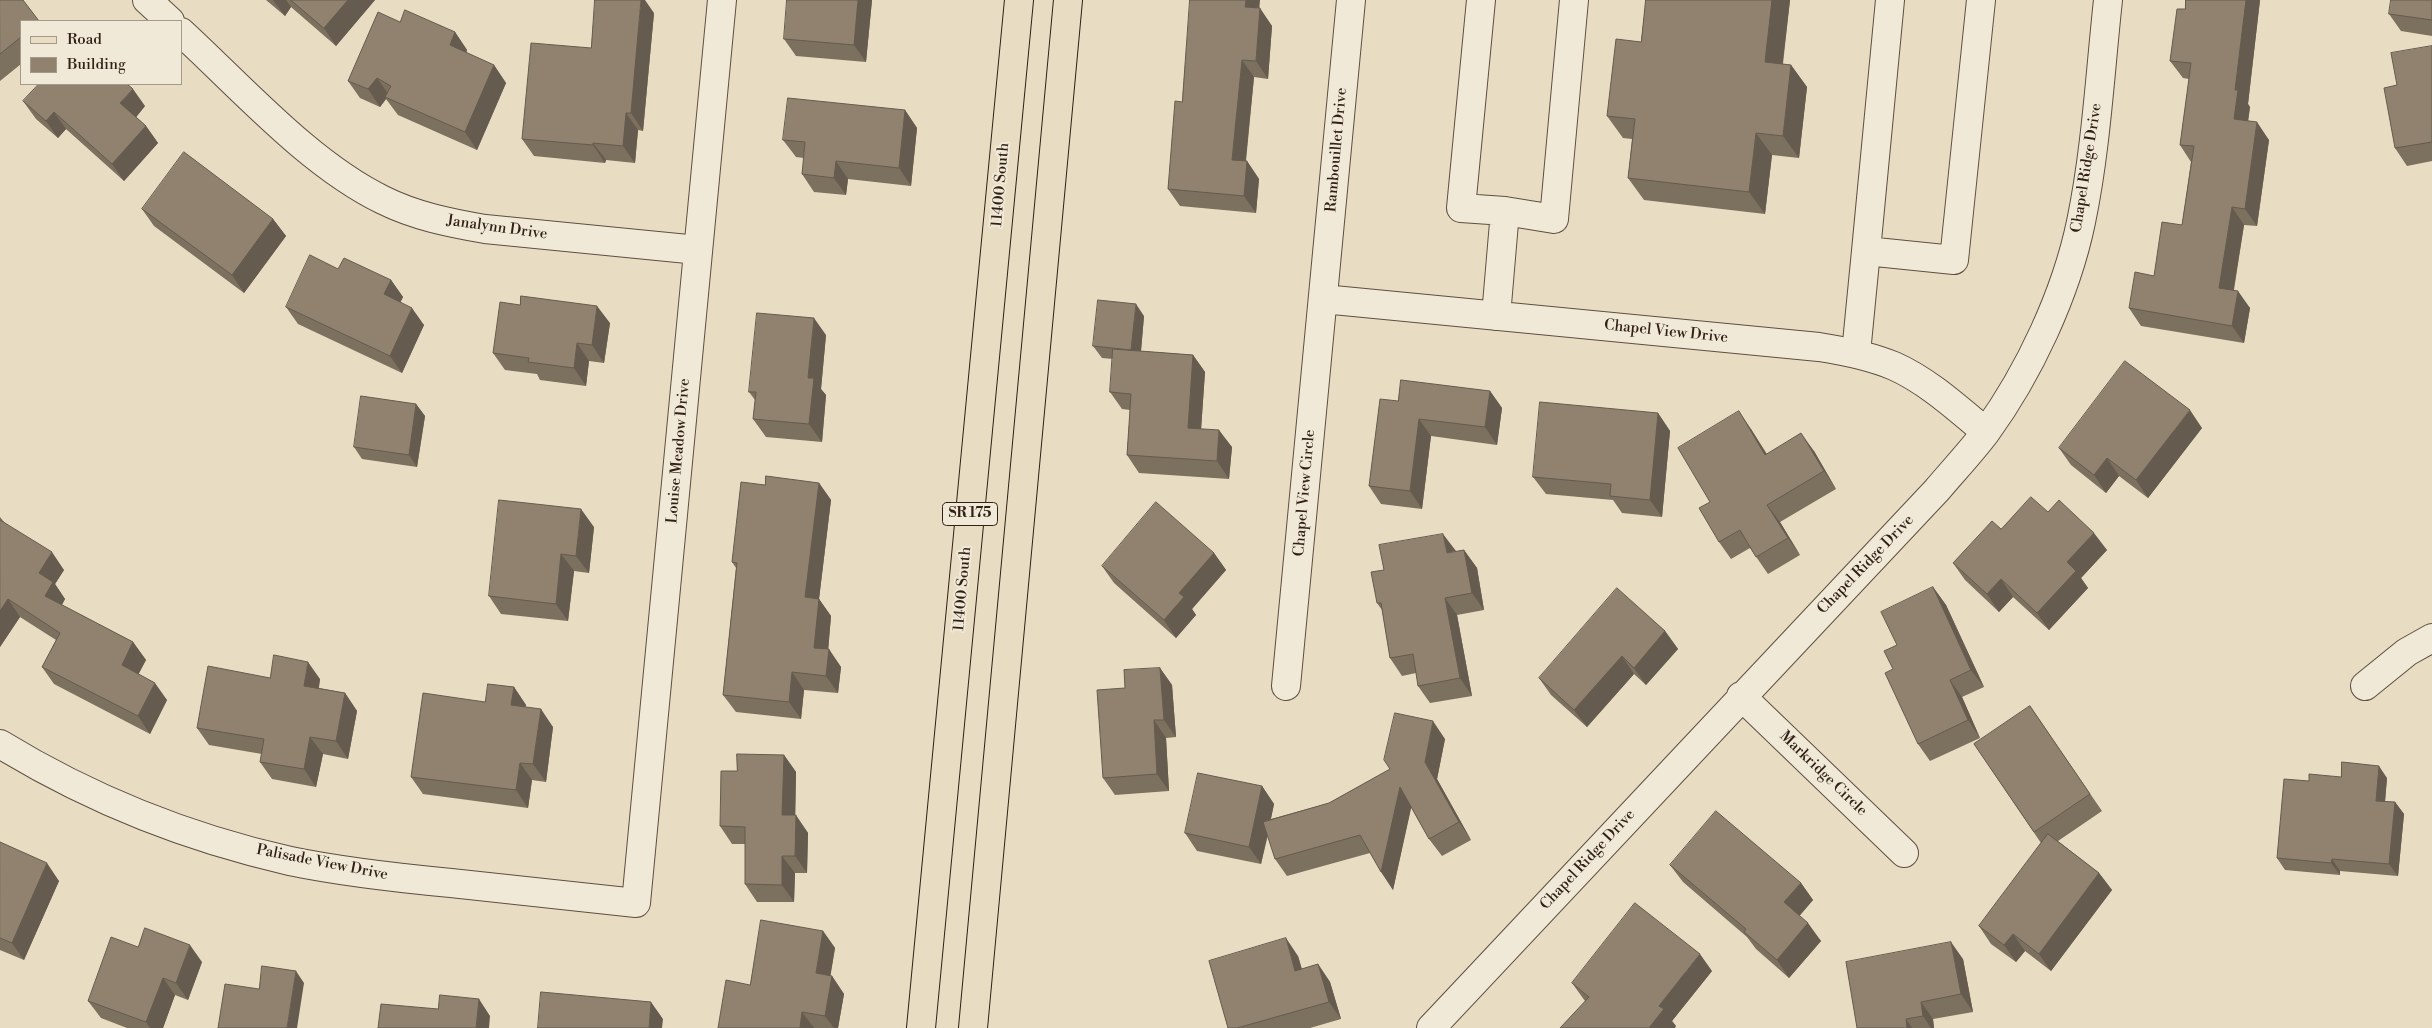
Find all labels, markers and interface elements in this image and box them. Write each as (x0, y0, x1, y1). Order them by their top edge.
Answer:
legend (20, 20, 182, 85)
text: Road (67, 30, 102, 49)
text: Building (67, 55, 126, 74)
street label: Rambouillet Drive (1323, 87, 1351, 213)
street label: Chapel Ridge Drive (2068, 102, 2106, 234)
street label: 11400 South (988, 142, 1014, 228)
street label: Janalynn Drive (446, 212, 548, 244)
street label: Chapel View Drive (1603, 317, 1729, 347)
street label: Louise Meadow Drive (664, 378, 694, 524)
street label: Chapel View Circle (1290, 429, 1320, 557)
road number: SR 175 (942, 502, 998, 526)
street label: Chapel Ridge Drive (1814, 512, 1918, 618)
street label: 11400 South (950, 546, 976, 632)
street label: Markridge Circle (1776, 728, 1870, 820)
street label: Chapel Ridge Drive (1537, 806, 1639, 914)
street label: Palisade View Drive (255, 841, 389, 885)

